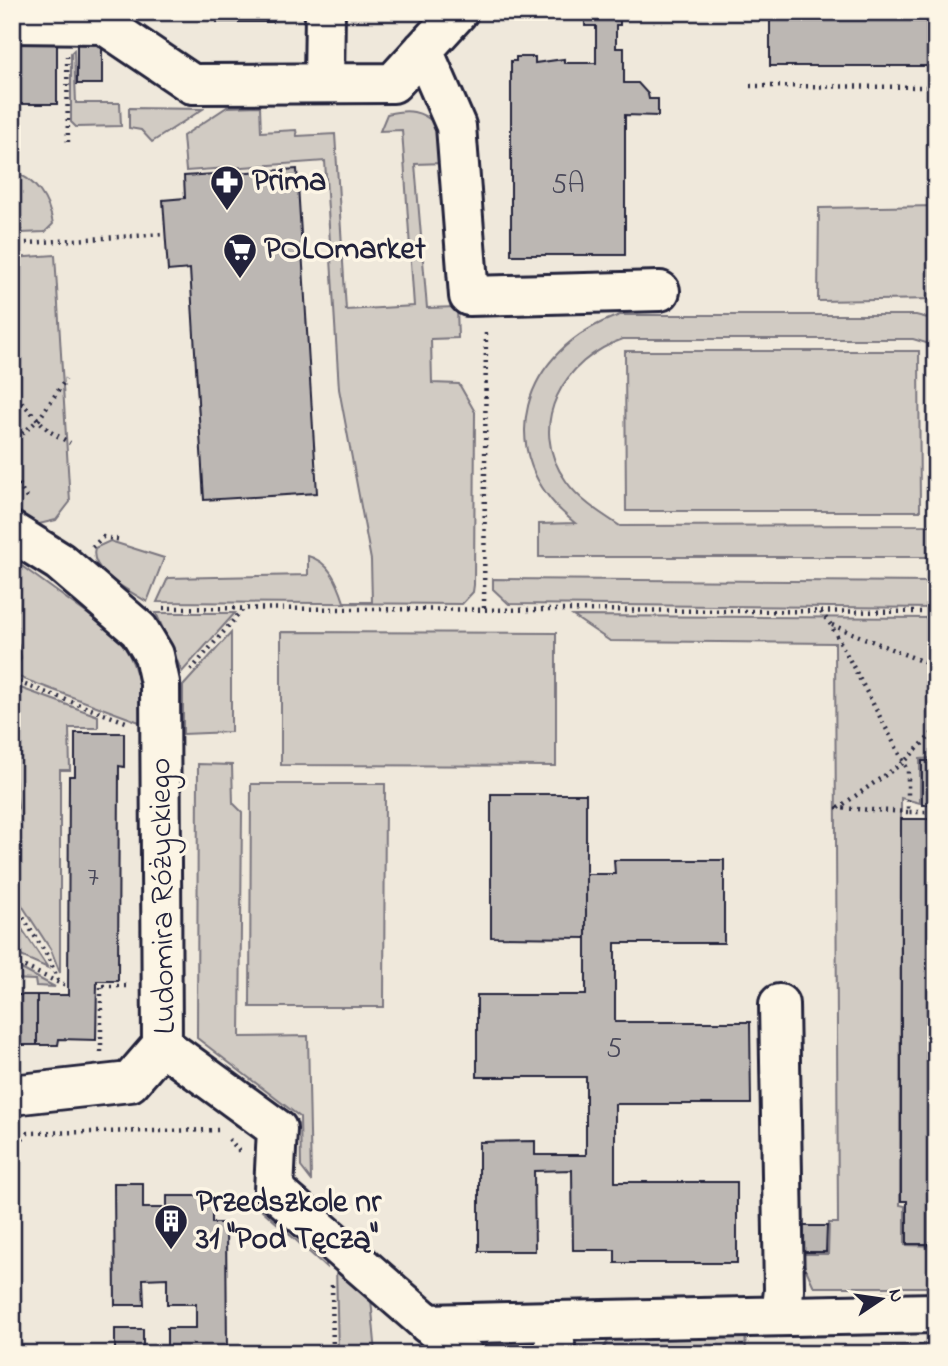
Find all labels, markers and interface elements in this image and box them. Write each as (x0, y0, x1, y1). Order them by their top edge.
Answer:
place label: Prima (252, 159, 326, 206)
pharmacy icon: Prima (208, 163, 246, 212)
house number: 5A (551, 165, 585, 206)
place label: POLOmarket (264, 227, 426, 274)
supermarket icon: POLOmarket (221, 231, 259, 280)
street label: Ludomira Różyckiego (138, 757, 190, 1035)
house number: 7 (87, 858, 99, 899)
house number: 5 (606, 1029, 622, 1070)
place label: Przedszkole nr 31 "Pod Tęczą" (195, 1180, 382, 1264)
building icon: Przedszkole nr 31 "Pod Tęczą" (152, 1202, 190, 1251)
north arrow (846, 1264, 916, 1334)
text: N (881, 1286, 910, 1305)

